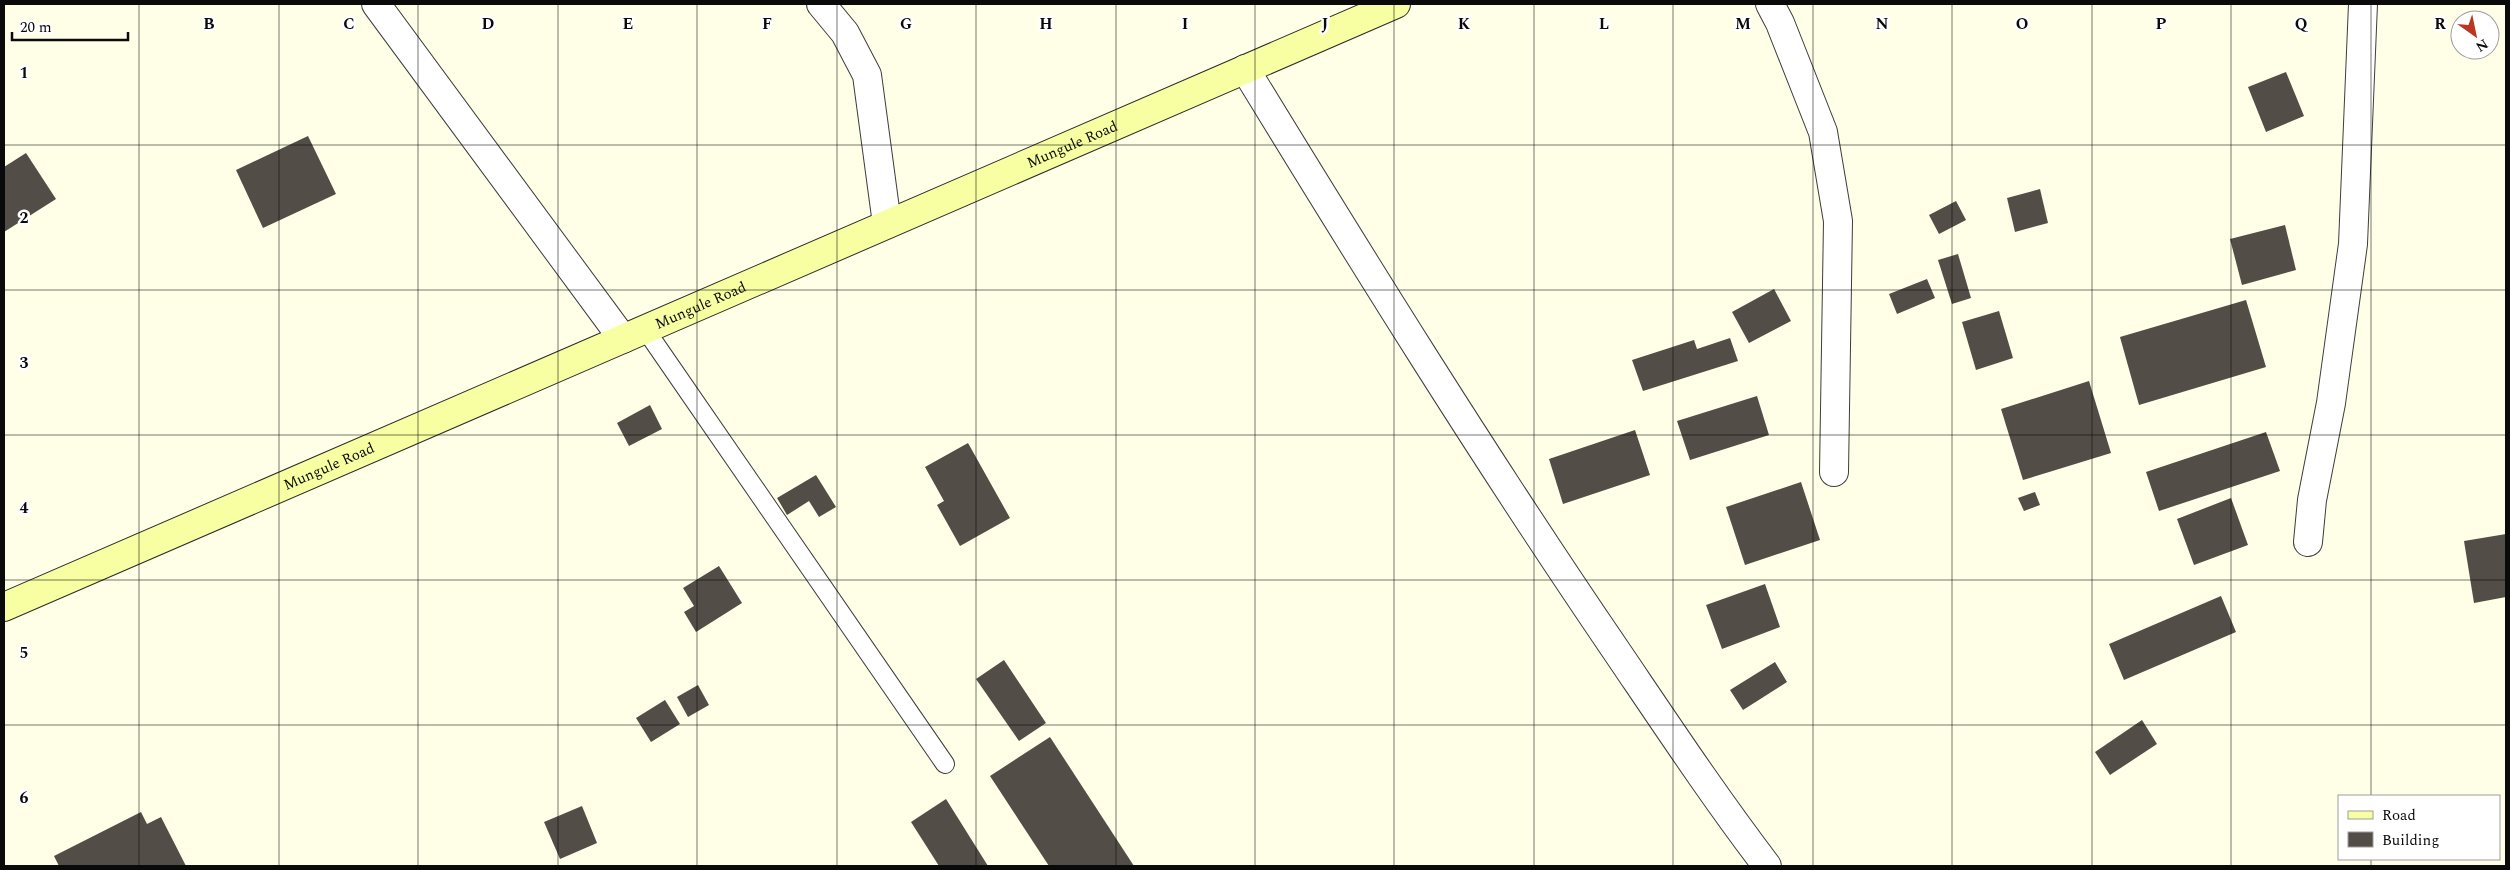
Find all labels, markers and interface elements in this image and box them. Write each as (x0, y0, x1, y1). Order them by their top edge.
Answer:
scale bar (12, 10, 129, 42)
north arrow (2450, 10, 2500, 60)
text: B (203, 12, 215, 36)
text: C (343, 12, 355, 36)
text: D (482, 12, 495, 36)
text: E (623, 12, 633, 36)
text: F (762, 12, 772, 36)
text: G (900, 12, 912, 36)
text: H (1039, 12, 1053, 36)
text: I (1182, 12, 1188, 36)
text: J (1322, 12, 1329, 36)
text: K (1458, 12, 1471, 36)
text: L (1599, 12, 1609, 36)
text: M (1735, 12, 1751, 36)
text: N (1875, 12, 1889, 36)
text: O (2016, 12, 2028, 36)
text: P (2156, 12, 2167, 36)
text: Q (2295, 12, 2308, 36)
text: R (2434, 12, 2446, 36)
text: 20 m (20, 16, 52, 39)
text: N (2471, 34, 2492, 57)
text: 1 (20, 61, 28, 85)
street label: Mungule Road (1023, 115, 1122, 175)
text: 2 (20, 206, 29, 230)
street label: Mungule Road (651, 276, 750, 336)
text: 3 (20, 351, 29, 375)
street label: Mungule Road (280, 437, 378, 497)
text: 4 (20, 496, 29, 520)
text: 5 (20, 641, 28, 665)
text: 6 (20, 786, 29, 810)
legend (2338, 795, 2500, 860)
text: Road (2382, 804, 2416, 827)
text: Building (2382, 829, 2439, 852)

